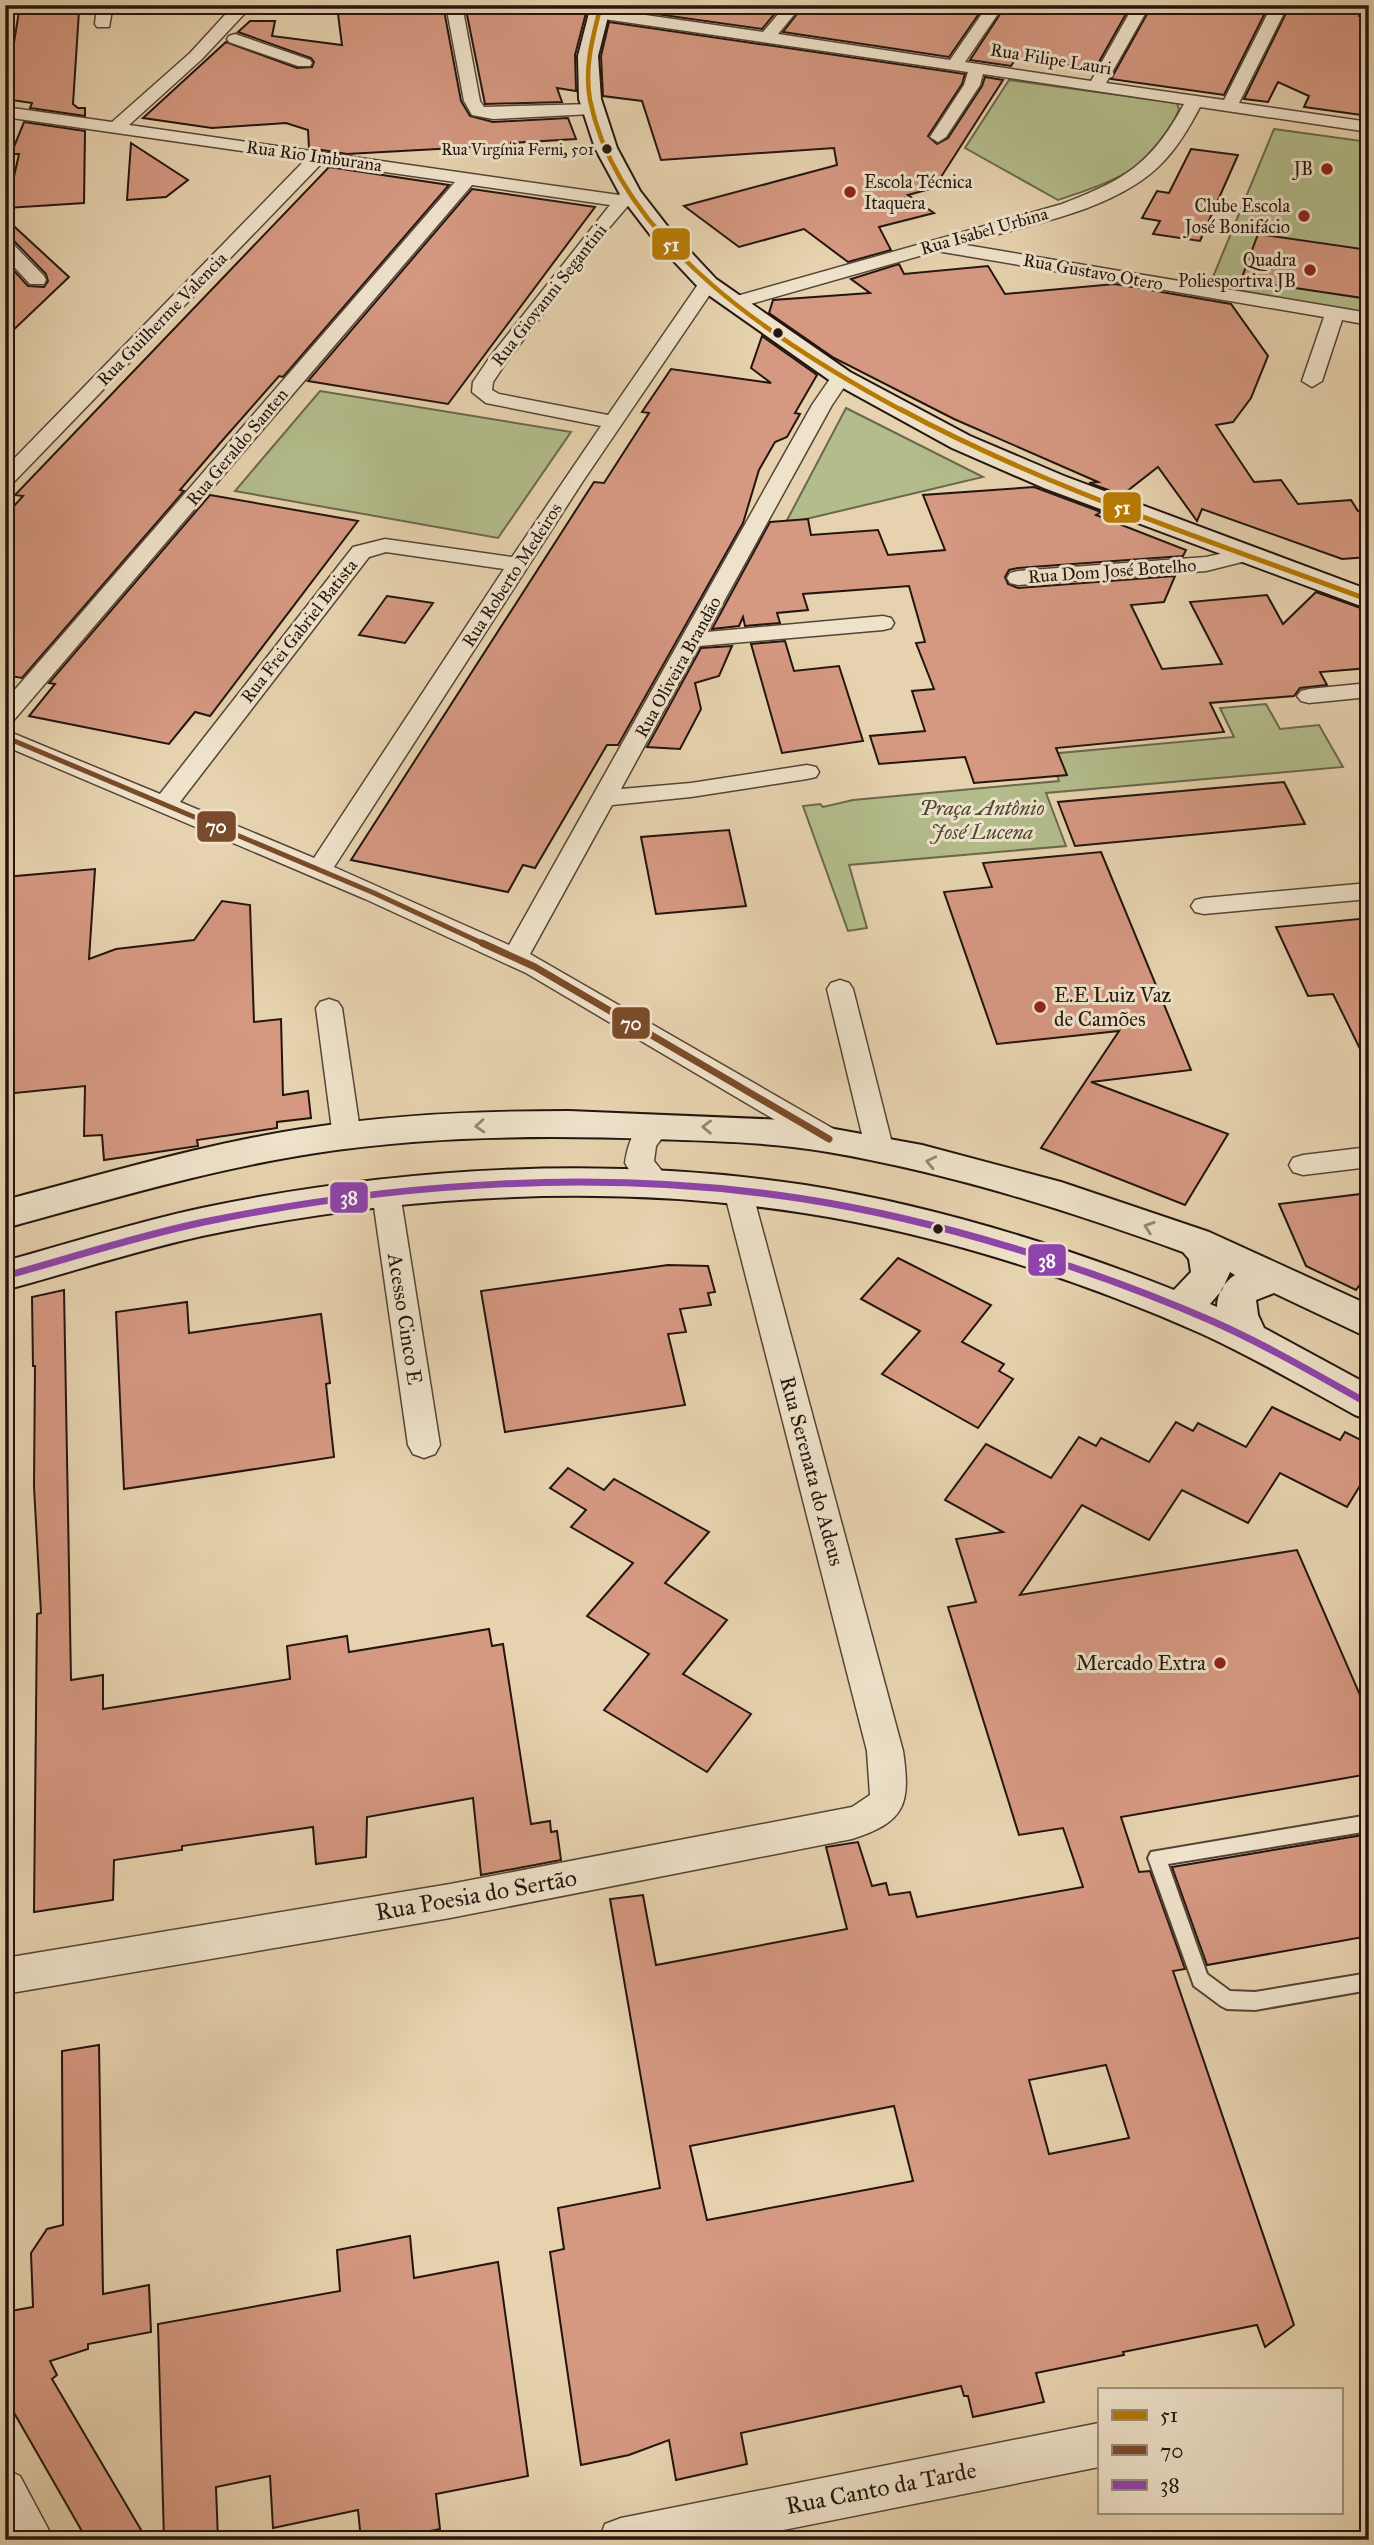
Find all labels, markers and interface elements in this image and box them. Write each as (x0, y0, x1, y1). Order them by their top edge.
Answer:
street label: Rua Filipe Lauri (989, 39, 1113, 79)
street label: Rua Rio Imburana (245, 136, 384, 176)
place label: Rua Virgínia Ferni, 501 (441, 140, 594, 160)
marker: Rua Virgínia Ferni, 501 (600, 142, 614, 156)
place label: JB (1292, 158, 1313, 181)
marker: JB (1319, 161, 1335, 177)
place label: Escola Técnica Itaquera (864, 171, 973, 215)
marker: Escola Técnica Itaquera (842, 184, 858, 200)
place label: Clube Escola José Bonifácio (1183, 195, 1290, 239)
street label: Rua Isabel Urbina (918, 202, 1051, 260)
marker: Clube Escola José Bonifácio (1296, 208, 1312, 224)
street label: Rua Giovanni Segantini (487, 219, 612, 371)
line badge: 51 (651, 227, 691, 261)
text: 51 (663, 233, 680, 256)
street label: Rua Guilherme Valencia (92, 247, 232, 391)
street label: Rua Gustavo Otero (1021, 249, 1165, 295)
place label: Quadra Poliesportiva JB (1178, 249, 1296, 293)
marker: Quadra Poliesportiva JB (1302, 262, 1318, 278)
unlabelled marker (771, 326, 785, 340)
street label: Rua Geraldo Santen (181, 384, 293, 510)
line badge: 51 (1102, 491, 1142, 524)
text: 51 (1114, 496, 1131, 519)
street label: Rua Roberto Medeiros (457, 499, 567, 651)
street label: Rua Frei Gabriel Batista (236, 554, 362, 707)
street label: Rua Dom José Botelho (1027, 554, 1197, 589)
street label: Rua Oliveira Brandão (630, 593, 726, 741)
park label: Praça Antônio José Lucena (920, 795, 1044, 845)
line badge: 70 (196, 810, 237, 843)
text: 70 (205, 815, 227, 838)
place label: E.E Luiz Vaz de Camões (1054, 982, 1172, 1032)
marker: E.E Luiz Vaz de Camões (1032, 999, 1048, 1015)
line badge: 70 (611, 1006, 651, 1040)
text: 70 (620, 1012, 642, 1035)
one-way arrow (474, 1118, 485, 1133)
one-way arrow (701, 1119, 712, 1135)
one-way arrow (926, 1156, 938, 1170)
line badge: 38 (329, 1181, 369, 1214)
text: 38 (340, 1186, 358, 1210)
one-way arrow (1144, 1221, 1156, 1235)
unlabelled marker (931, 1222, 945, 1236)
line badge: 38 (1027, 1243, 1067, 1277)
text: 38 (1038, 1249, 1056, 1273)
street label: Acesso Cinco E (382, 1250, 428, 1387)
street label: Rua Serenata do Adeus (774, 1373, 850, 1569)
place label: Mercado Extra (1076, 1650, 1206, 1676)
marker: Mercado Extra (1212, 1655, 1228, 1671)
street label: Rua Poesia do Sertão (373, 1863, 579, 1927)
legend (1098, 2388, 1342, 2514)
text: 51 (1160, 2402, 1178, 2428)
text: 70 (1160, 2438, 1183, 2464)
street label: Rua Canto da Tarde (783, 2455, 979, 2521)
text: 38 (1160, 2472, 1180, 2498)

